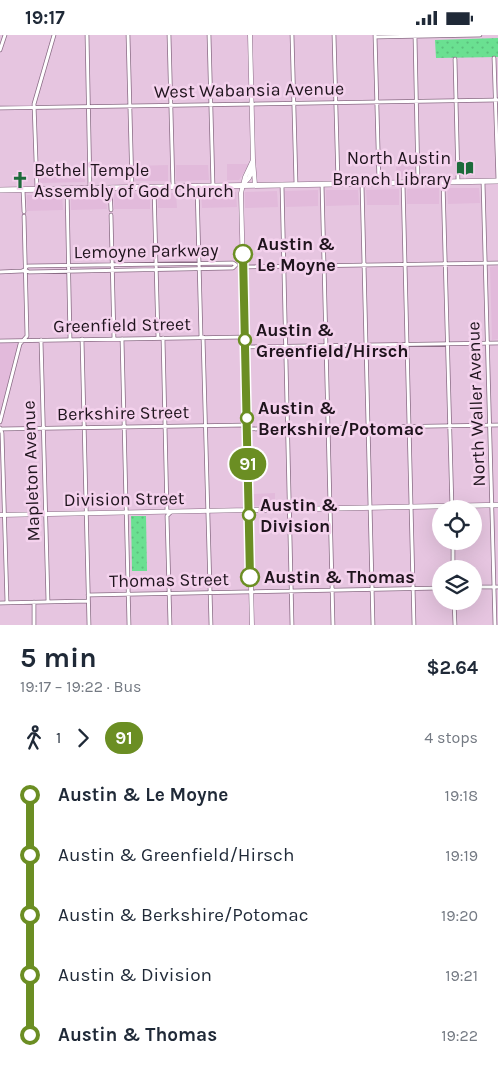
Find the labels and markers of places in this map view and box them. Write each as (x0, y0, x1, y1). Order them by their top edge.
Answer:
place label: North Austin Branch Library (332, 147, 452, 190)
library icon: North Austin Branch Library (455, 158, 475, 178)
place label: Bethel Temple Assembly of God Church (34, 159, 234, 202)
church icon: Bethel Temple Assembly of God Church (10, 170, 30, 190)
place label: Austin & Le Moyne (257, 233, 336, 276)
marker: Austin & Le Moyne (233, 244, 253, 264)
place label: Austin & Greenfield/Hirsch (256, 319, 409, 362)
marker: Austin & Greenfield/Hirsch (238, 333, 252, 347)
place label: Austin & Berkshire/Potomac (258, 397, 424, 440)
marker: Austin & Berkshire/Potomac (240, 411, 254, 425)
place label: Austin & Division (260, 494, 338, 537)
marker: Austin & Division (242, 508, 256, 522)
place label: Austin & Thomas (264, 566, 415, 588)
marker: Austin & Thomas (240, 567, 260, 587)

